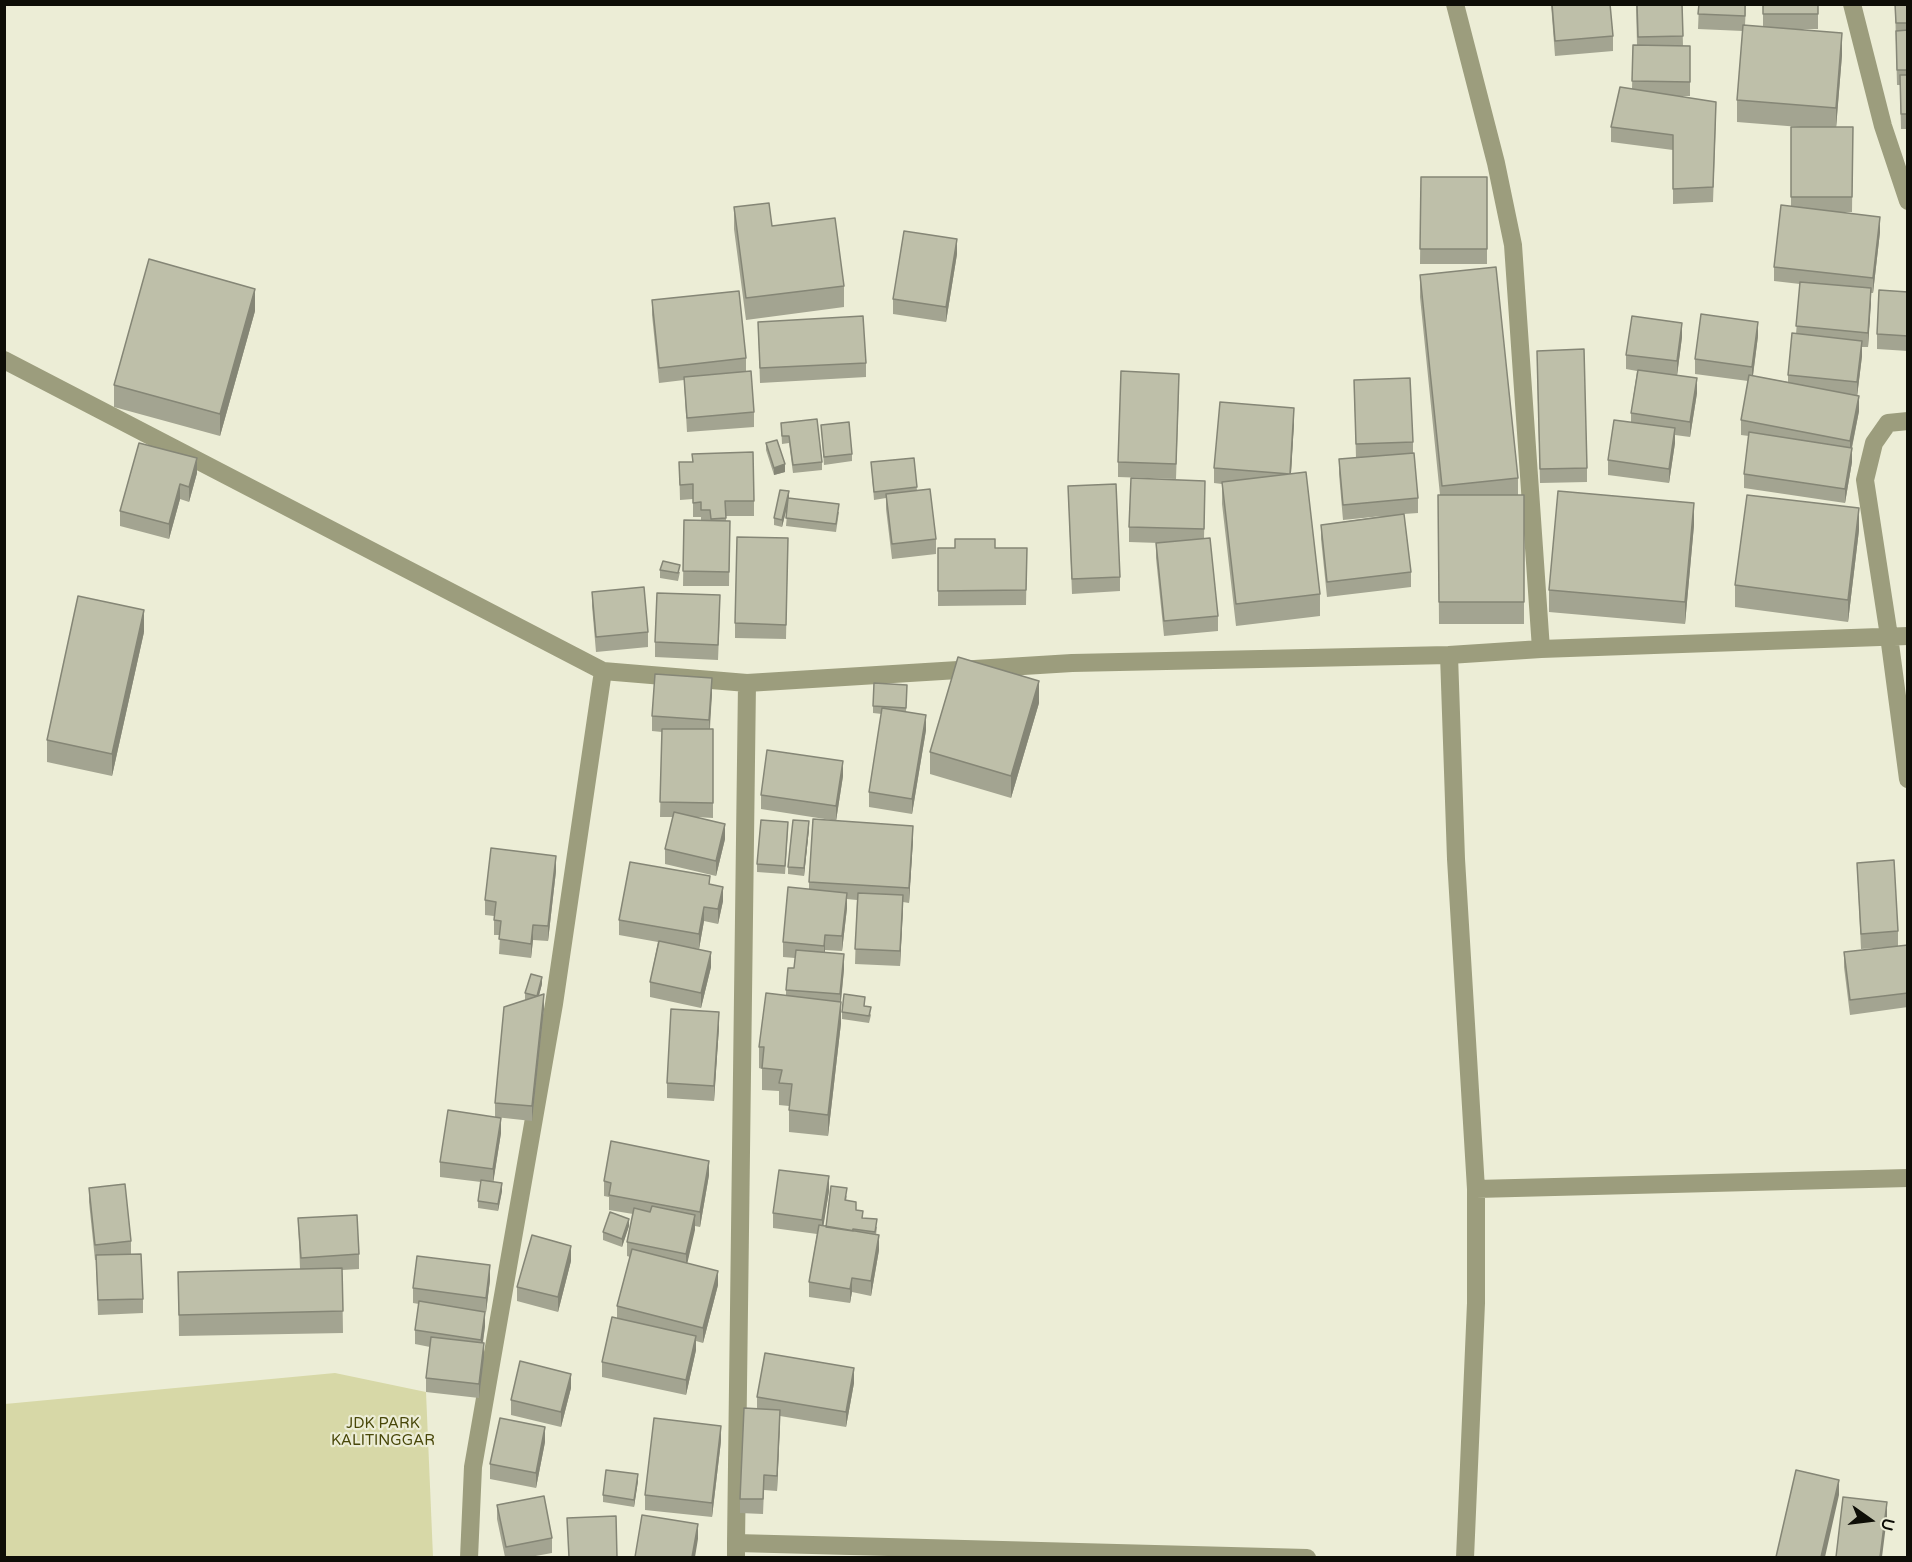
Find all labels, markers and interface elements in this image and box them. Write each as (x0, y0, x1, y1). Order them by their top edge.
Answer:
park label: JDK PARK KALITINGGAR (331, 1415, 435, 1450)
north arrow (1840, 1490, 1900, 1550)
text: U (1876, 1516, 1899, 1533)

